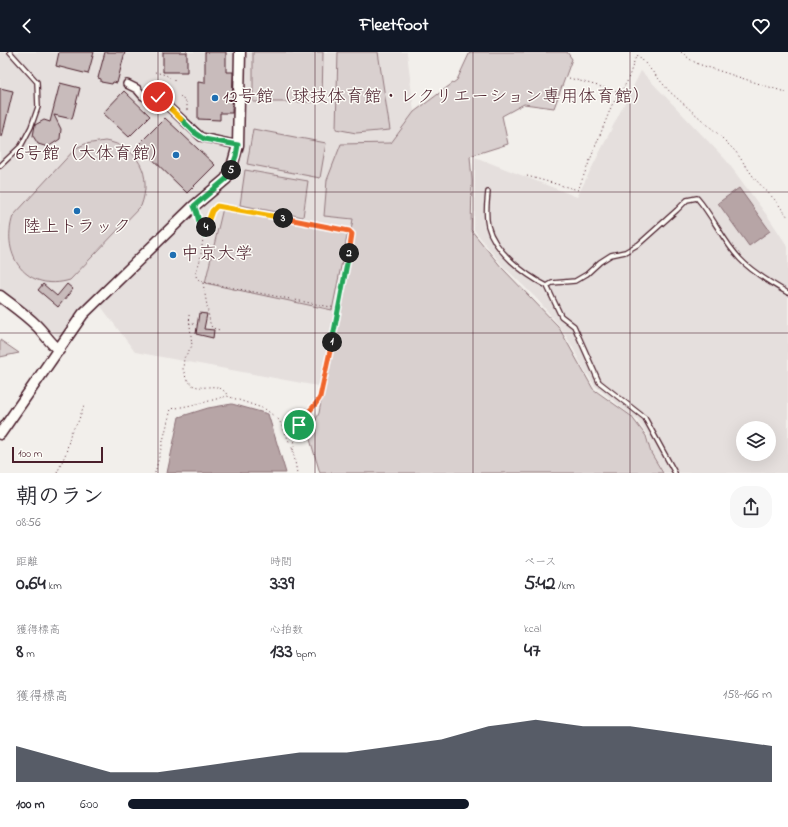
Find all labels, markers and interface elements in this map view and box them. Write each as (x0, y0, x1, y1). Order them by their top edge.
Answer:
text: Fleetfoot (360, 13, 428, 39)
icon: back (16, 15, 38, 37)
icon: heart (750, 15, 772, 37)
pin (141, 80, 175, 114)
place label: 12号館（球技体育館・レクリエーション専用体育館） (223, 85, 651, 111)
icon: check (147, 86, 169, 108)
marker: 12号館（球技体育館・レクリエーション専用体育館） (210, 93, 220, 103)
place label: 6号館（大体育館） (16, 142, 168, 168)
marker: 6号館（大体育館） (171, 150, 181, 160)
pin: 5 (221, 160, 241, 180)
text: 5 (228, 162, 234, 178)
marker: 陸上トラック (72, 206, 82, 216)
pin: 3 (273, 208, 293, 228)
text: 3 (281, 210, 285, 226)
place label: 陸上トラック (23, 215, 131, 241)
pin: 4 (196, 217, 216, 237)
text: 4 (204, 219, 208, 235)
place label: 中京大学 (181, 242, 253, 268)
pin: 2 (339, 243, 359, 263)
text: 2 (346, 245, 352, 261)
marker: 中京大学 (168, 250, 178, 260)
pin: 1 (322, 332, 342, 352)
text: 1 (330, 334, 334, 350)
pin (282, 408, 316, 442)
icon: arrive (288, 414, 310, 436)
map controls (736, 421, 776, 461)
button: layers (736, 421, 776, 461)
scale bar (12, 445, 103, 464)
text: 100 m (18, 446, 42, 462)
text: 朝のラン (16, 482, 104, 514)
button: share (730, 486, 772, 528)
text: 08:56 (16, 513, 41, 532)
text: 距離 (16, 554, 38, 570)
text: 時間 (270, 554, 292, 570)
text: ペース (524, 554, 556, 570)
text: 0.64 (16, 570, 46, 599)
text: 3:39 (270, 570, 294, 599)
text: 5:42 (524, 570, 555, 599)
text: km (46, 578, 62, 594)
text: /km (555, 578, 575, 594)
text: kcal (524, 621, 542, 637)
text: 獲得標高 (16, 622, 60, 638)
text: 心拍数 (270, 622, 303, 638)
text: 47 (524, 637, 540, 666)
text: 8 (16, 638, 24, 667)
text: 133 (270, 638, 293, 667)
text: m (24, 646, 35, 662)
text: bpm (293, 646, 316, 662)
text: 158–166 m (723, 685, 772, 704)
text: 獲得標高 (16, 687, 68, 706)
text: 100 m (16, 795, 45, 814)
text: 6:00 (80, 795, 98, 814)

